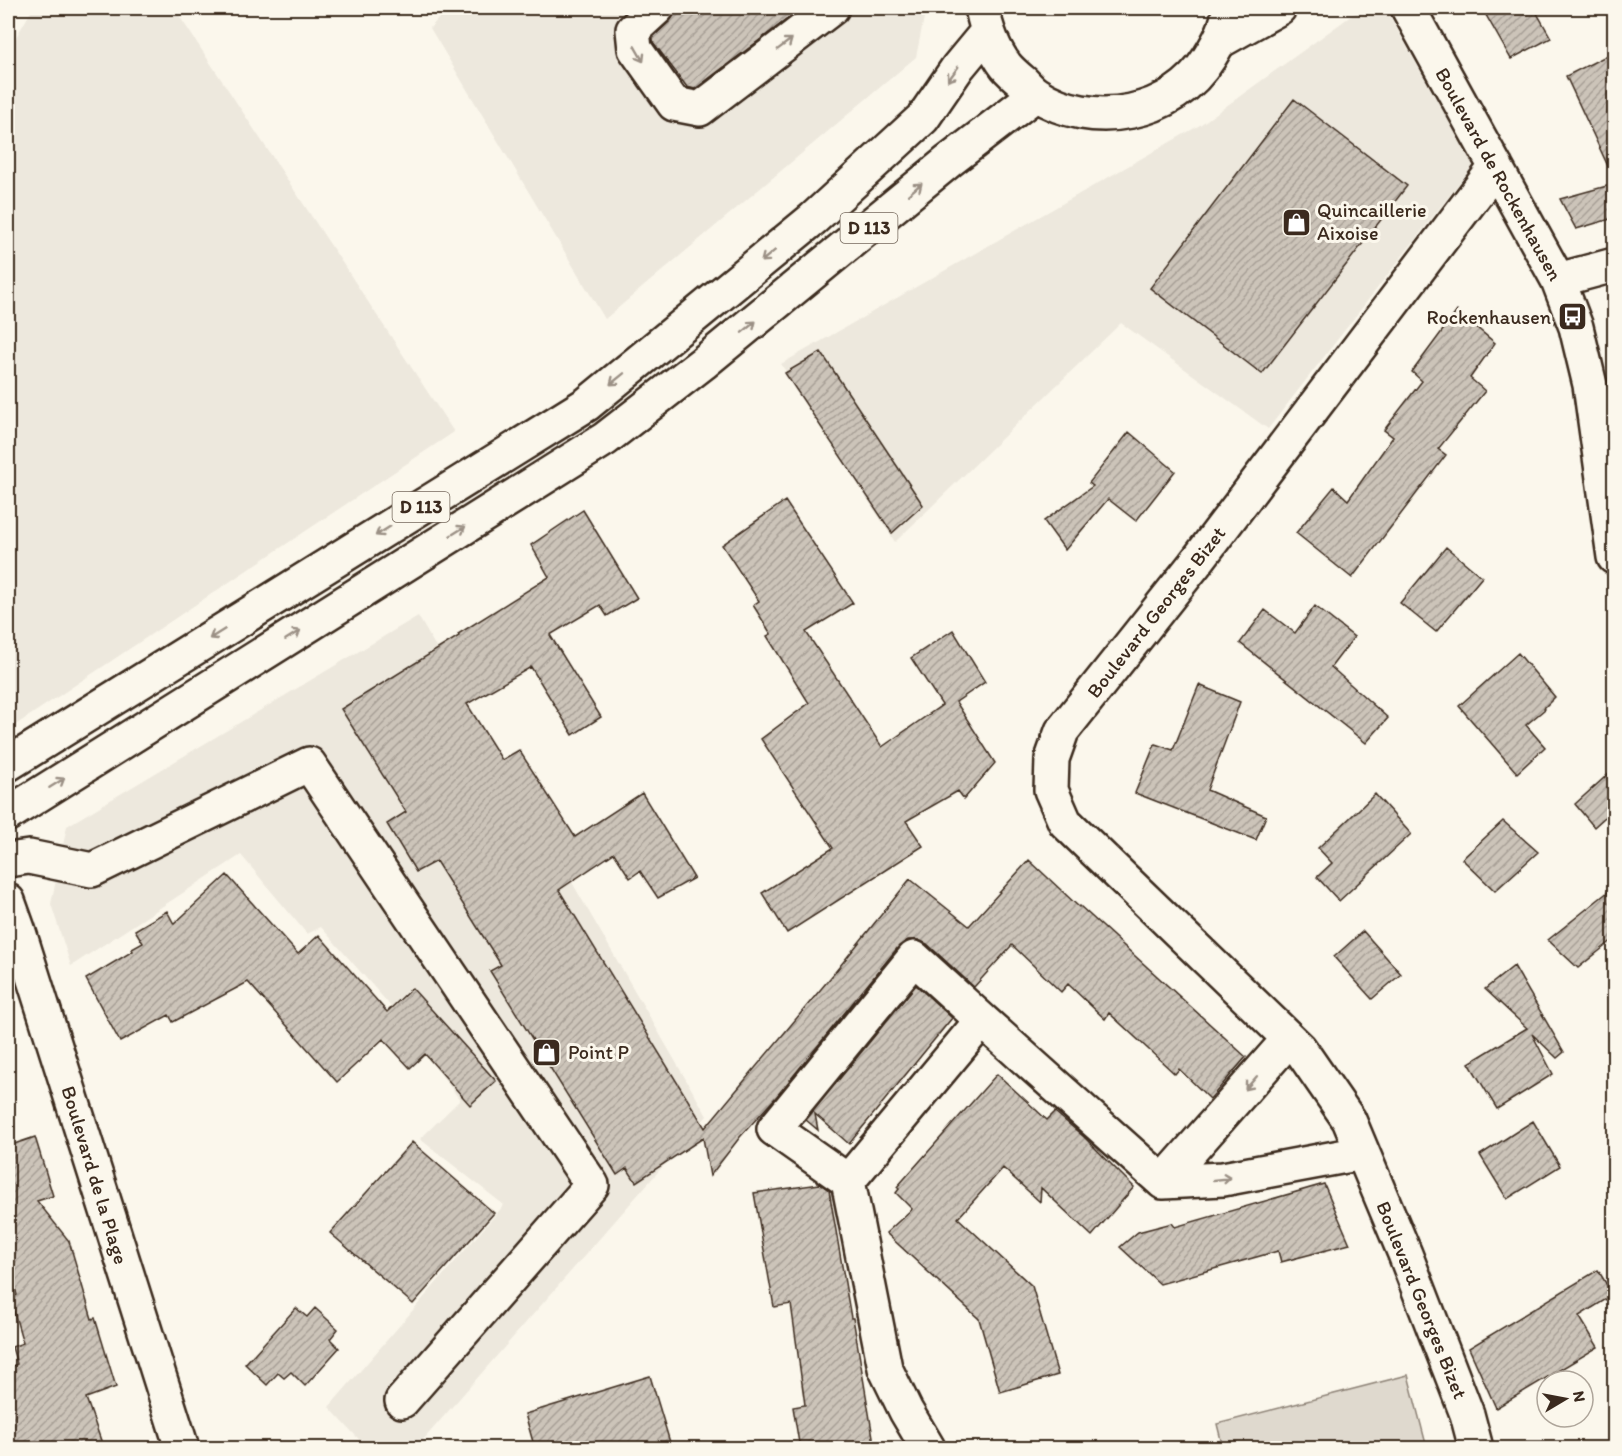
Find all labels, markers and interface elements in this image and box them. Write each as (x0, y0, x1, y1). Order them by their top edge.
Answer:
one-way arrow (777, 37, 793, 50)
one-way arrow (634, 45, 646, 62)
street label: Boulevard de Rockenhausen (1430, 63, 1568, 285)
one-way arrow (947, 65, 960, 81)
one-way arrow (907, 183, 923, 196)
place label: Quincaillerie Aixoise (1317, 198, 1427, 245)
shop icon: Quincaillerie Aixoise (1280, 206, 1312, 238)
road number: D 113 (840, 213, 898, 243)
one-way arrow (761, 249, 776, 263)
bus stop icon: Rockenhausen (1556, 301, 1588, 333)
place label: Rockenhausen (1426, 305, 1551, 329)
one-way arrow (741, 320, 757, 333)
one-way arrow (609, 373, 625, 386)
road number: D 113 (392, 492, 450, 522)
street label: Boulevard Georges Bizet (1082, 521, 1230, 703)
one-way arrow (375, 525, 392, 537)
one-way arrow (450, 525, 467, 538)
one-way arrow (209, 628, 226, 640)
one-way arrow (284, 629, 301, 641)
one-way arrow (48, 777, 65, 789)
shop icon: Point P (531, 1036, 563, 1068)
place label: Point P (568, 1040, 629, 1064)
one-way arrow (1244, 1075, 1258, 1090)
street label: Boulevard de la Plage (56, 1083, 134, 1267)
one-way arrow (1211, 1173, 1231, 1184)
street label: Boulevard Georges Bizet (1371, 1198, 1473, 1402)
north arrow (1535, 1369, 1595, 1429)
text: N (1569, 1390, 1590, 1403)

